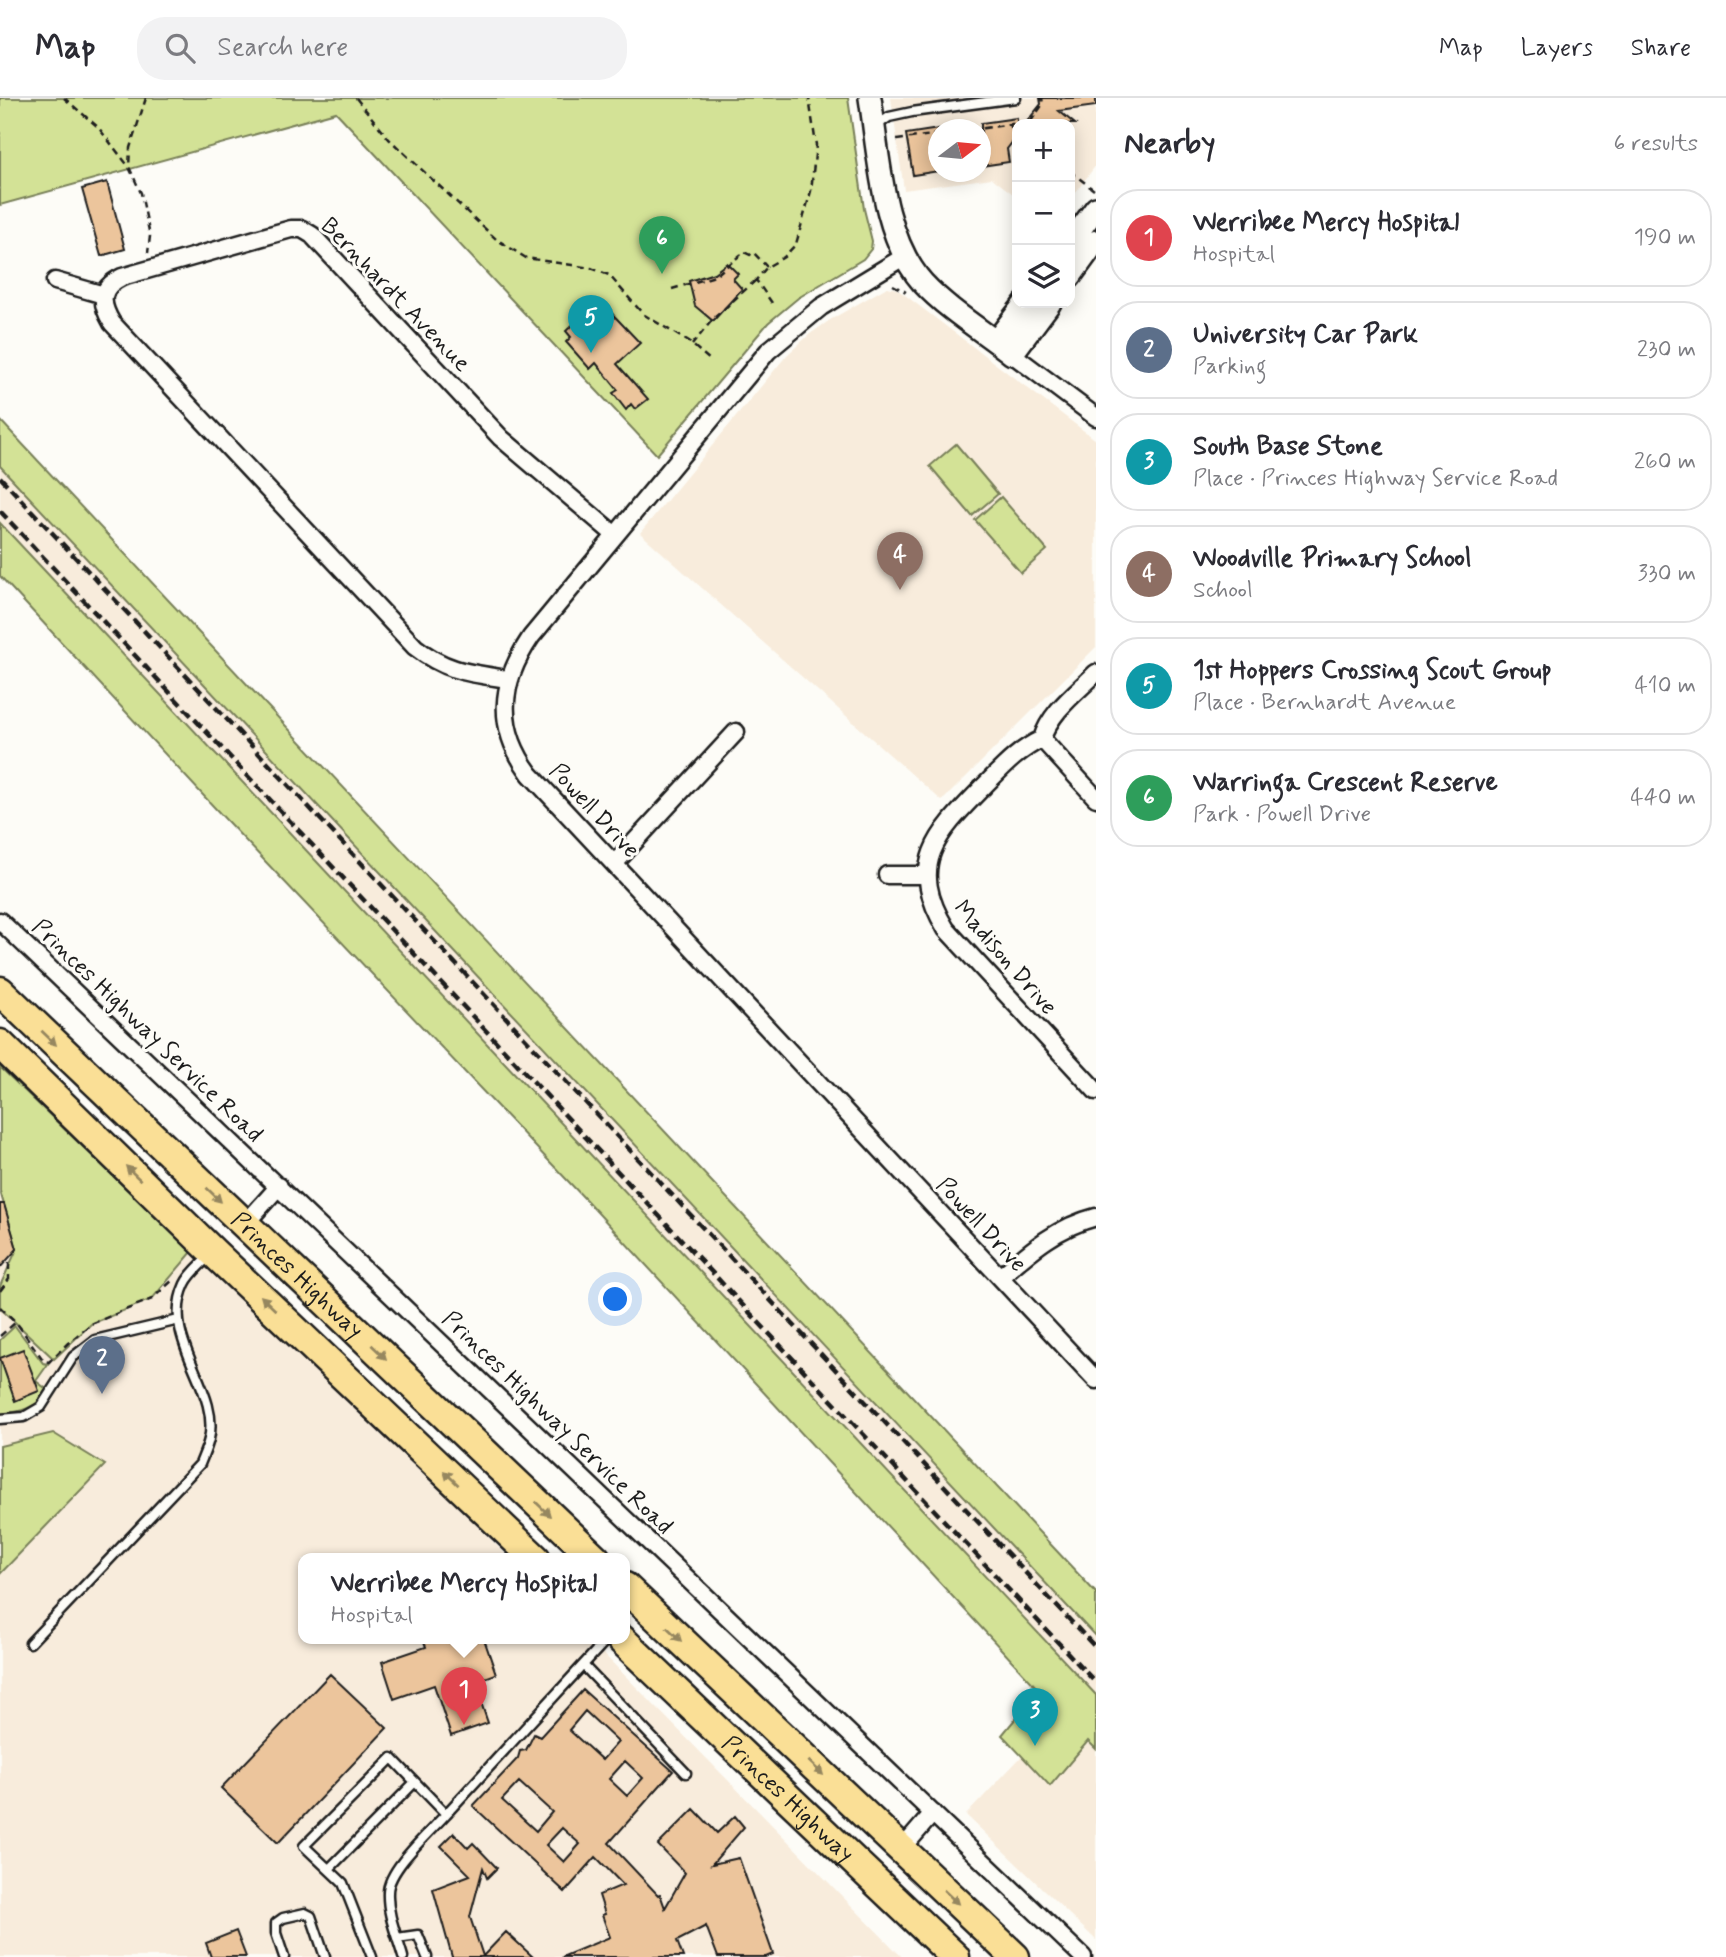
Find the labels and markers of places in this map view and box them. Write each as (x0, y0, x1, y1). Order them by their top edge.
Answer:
pin: 6 (639, 216, 685, 274)
pin: 5 (568, 295, 614, 353)
pin: 4 (877, 532, 923, 590)
pin: 2 (79, 1336, 125, 1394)
pin: 1 (441, 1667, 487, 1725)
pin: 3 (1012, 1688, 1058, 1746)

